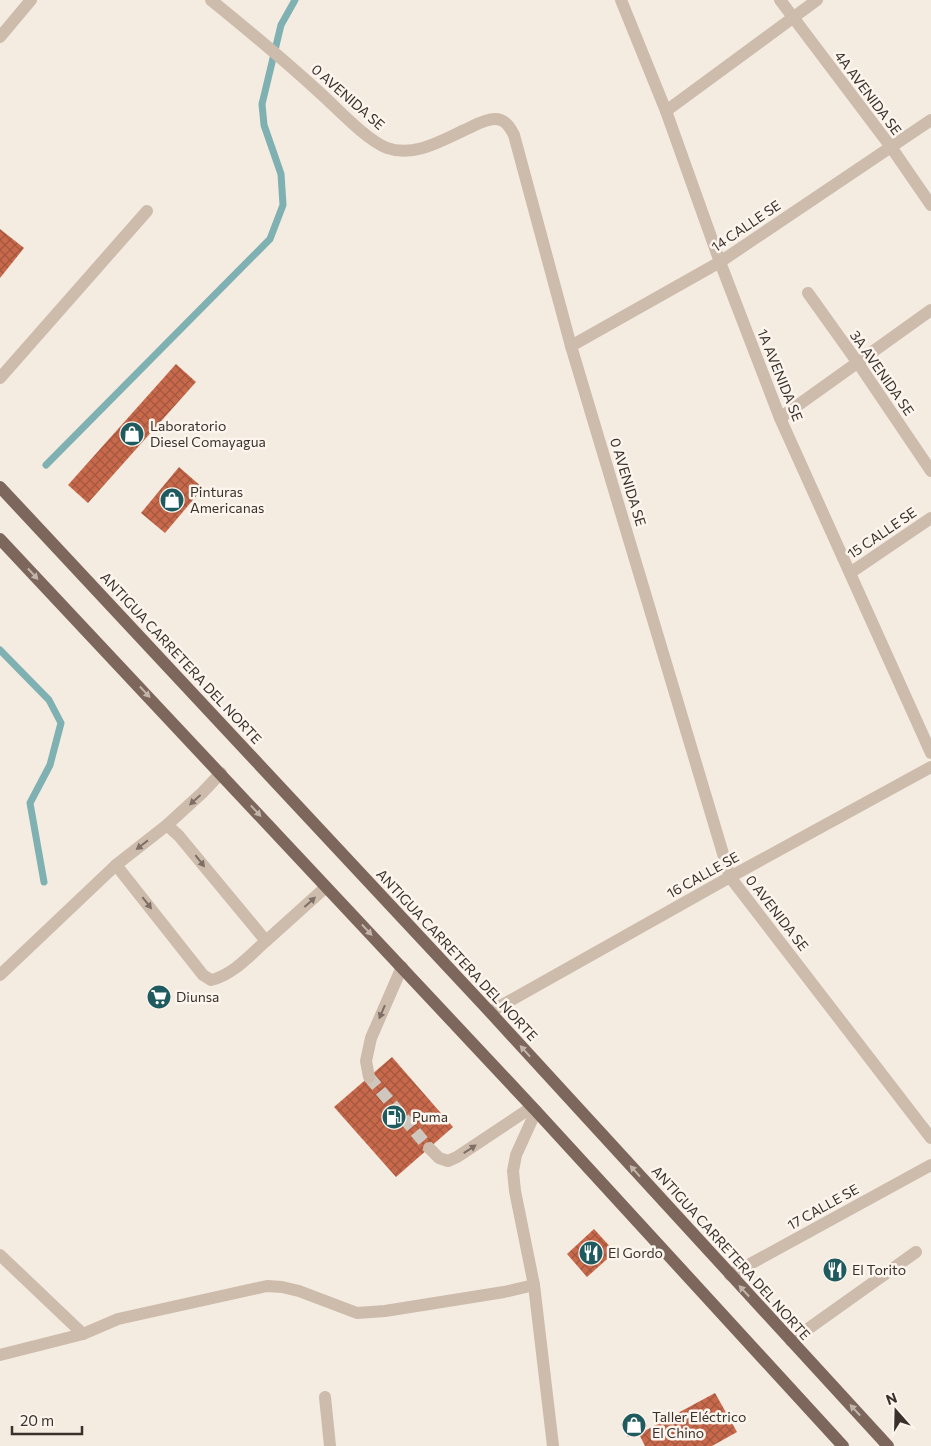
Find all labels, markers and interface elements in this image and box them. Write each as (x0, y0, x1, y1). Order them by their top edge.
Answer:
street label: 4A AVENIDA SE (831, 47, 905, 138)
street label: 0 AVENIDA SE (308, 60, 388, 133)
street label: 14 CALLE SE (708, 196, 784, 255)
street label: 1A AVENIDA SE (754, 326, 807, 423)
street label: 3A AVENIDA SE (847, 327, 918, 418)
place label: Laboratorio Diesel Comayagua (150, 417, 266, 450)
shop icon: Laboratorio Diesel Comayagua (119, 421, 145, 447)
street label: 0 AVENIDA SE (607, 436, 650, 528)
place label: Pinturas Americanas (190, 483, 264, 516)
shop icon: Pinturas Americanas (159, 487, 185, 513)
street label: 15 CALLE SE (844, 503, 919, 562)
one-way arrow (27, 568, 39, 580)
street label: ANTIGUA CARRETERA DEL NORTE (97, 568, 266, 747)
one-way arrow (139, 686, 151, 698)
one-way arrow (189, 794, 201, 806)
one-way arrow (250, 805, 262, 817)
one-way arrow (136, 839, 149, 850)
street label: 16 CALLE SE (664, 848, 742, 901)
one-way arrow (194, 854, 205, 867)
street label: ANTIGUA CARRETERA DEL NORTE (373, 865, 542, 1044)
street label: 0 AVENIDA SE (742, 871, 812, 954)
one-way arrow (141, 896, 152, 909)
one-way arrow (304, 896, 317, 907)
one-way arrow (361, 924, 373, 936)
supermarket icon: Diunsa (146, 984, 172, 1010)
place label: Diunsa (176, 988, 219, 1005)
one-way arrow (378, 1005, 386, 1019)
one-way arrow (520, 1044, 531, 1057)
fuel station icon: Puma (381, 1104, 407, 1130)
place label: Puma (412, 1108, 448, 1125)
one-way arrow (463, 1144, 477, 1153)
street label: ANTIGUA CARRETERA DEL NORTE (649, 1162, 814, 1343)
one-way arrow (629, 1165, 641, 1177)
street label: 17 CALLE SE (784, 1180, 861, 1233)
restaurant icon: El Gordo (578, 1240, 604, 1266)
place label: El Gordo (608, 1244, 663, 1261)
restaurant icon: El Torito (822, 1257, 848, 1283)
place label: El Torito (852, 1261, 906, 1278)
one-way arrow (738, 1285, 750, 1297)
north arrow (871, 1386, 921, 1436)
text: N (884, 1389, 899, 1408)
scale bar (12, 1404, 82, 1436)
one-way arrow (849, 1405, 861, 1417)
place label: Taller Eléctrico El Chino (652, 1408, 746, 1441)
text: 20 m (20, 1411, 54, 1429)
shop icon: Taller Eléctrico El Chino (621, 1412, 647, 1438)

